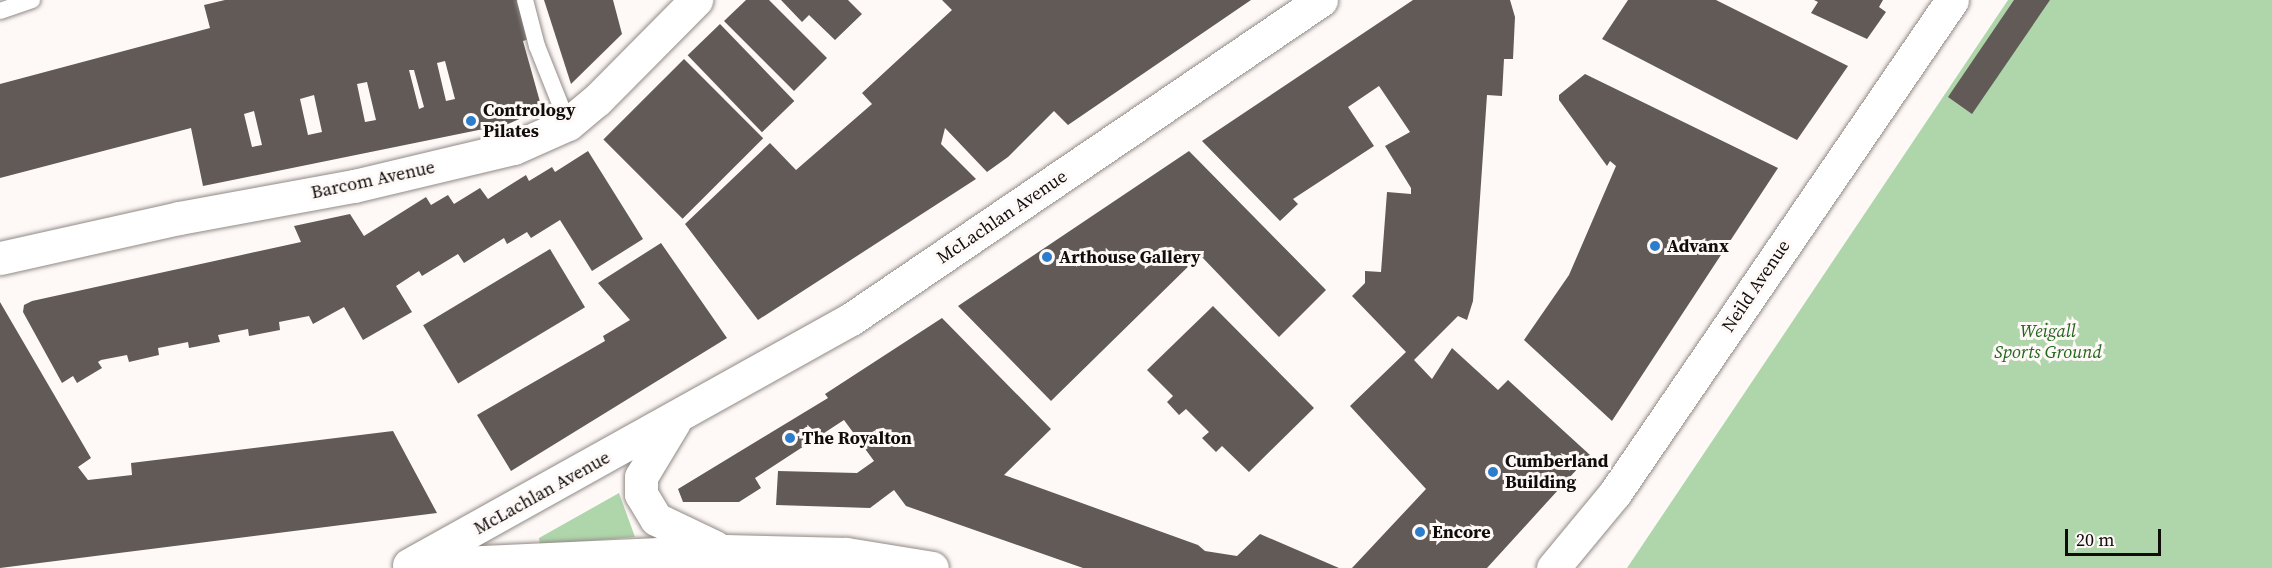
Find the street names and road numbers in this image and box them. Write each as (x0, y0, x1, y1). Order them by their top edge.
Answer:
street label: Barcom Avenue (309, 156, 437, 204)
street label: McLachlan Avenue (933, 165, 1071, 269)
street label: Neild Avenue (1717, 236, 1795, 336)
street label: McLachlan Avenue (470, 447, 614, 539)

